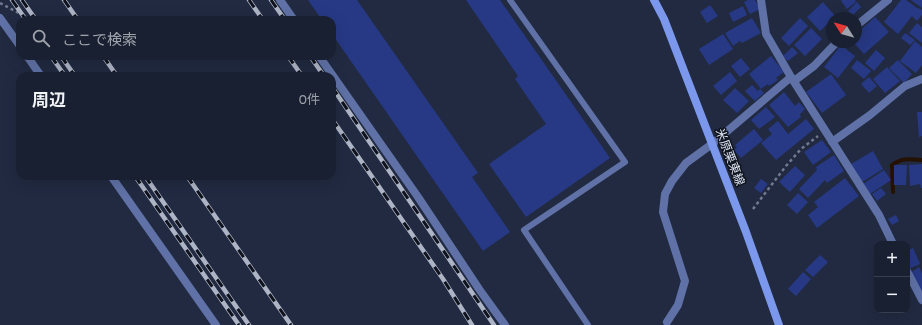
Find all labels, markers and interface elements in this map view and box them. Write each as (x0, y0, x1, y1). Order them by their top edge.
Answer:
north arrow (826, 12, 862, 48)
search box (16, 16, 336, 60)
icon: search (30, 27, 52, 49)
text: ここで検索 (62, 31, 137, 49)
text: 周辺 (32, 90, 66, 111)
text: 0件 (299, 92, 320, 108)
street label: 米原栗東線 (713, 126, 747, 188)
map controls (874, 241, 910, 313)
button: + (874, 241, 910, 277)
button: − (874, 277, 910, 313)

